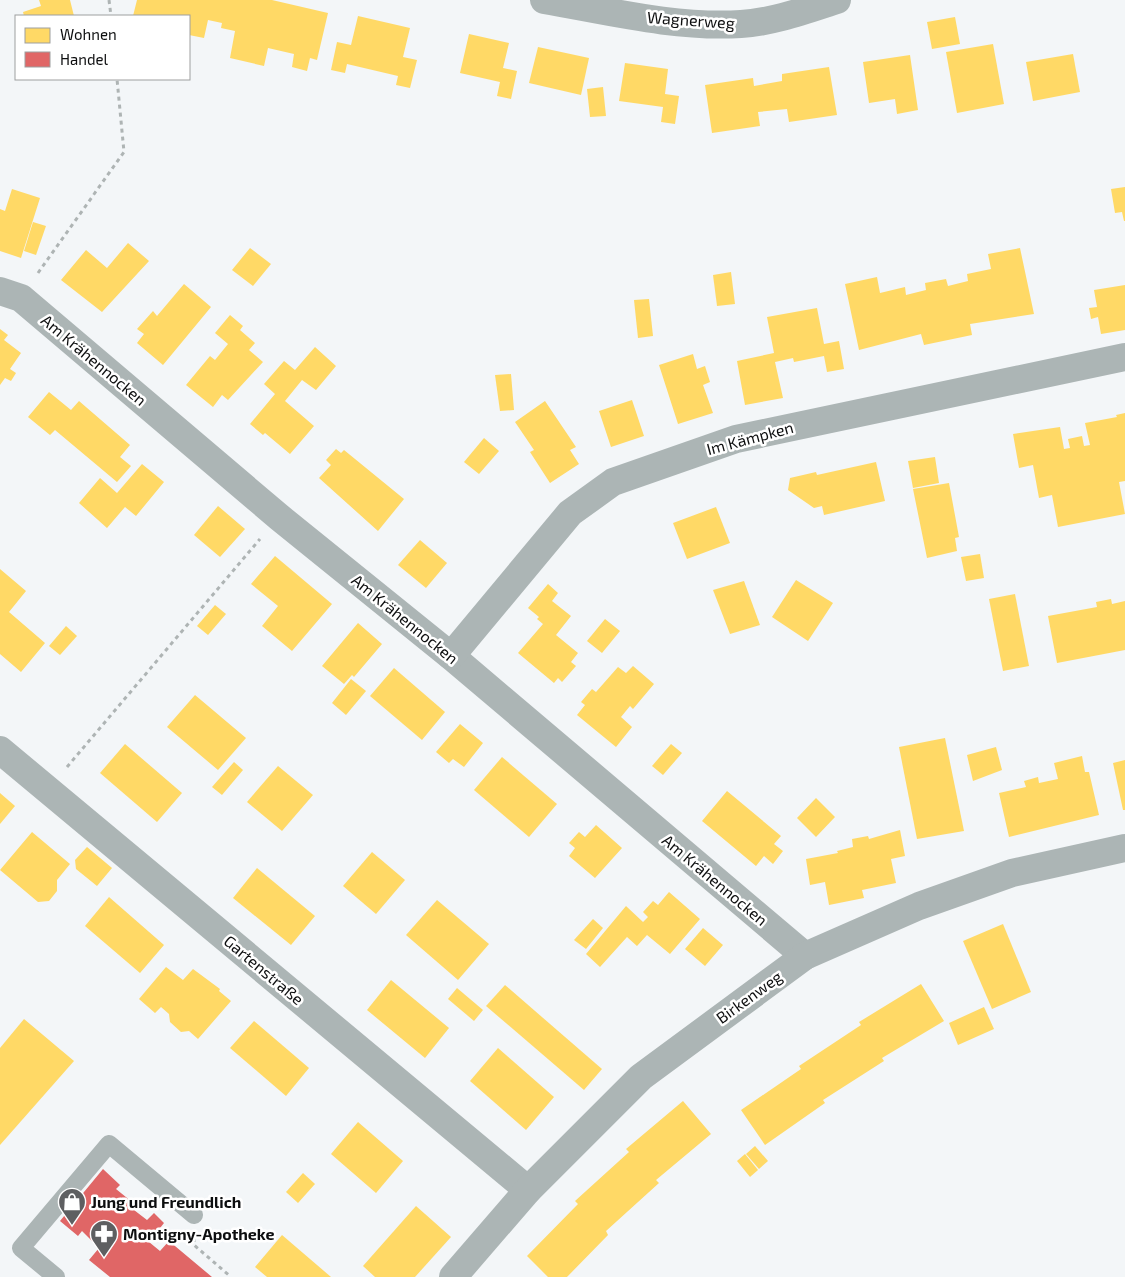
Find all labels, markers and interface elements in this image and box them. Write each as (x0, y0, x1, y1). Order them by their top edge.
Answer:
street label: Wagnerweg (647, 7, 735, 32)
legend (15, 15, 190, 80)
text: Wohnen (60, 25, 117, 43)
text: Handel (60, 50, 109, 68)
street label: Am Krähennocken (38, 310, 151, 409)
street label: Im Kämpken (704, 417, 795, 458)
street label: Am Krähennocken (348, 570, 462, 667)
street label: Am Krähennocken (659, 830, 772, 929)
street label: Gartenstraße (221, 931, 308, 1008)
street label: Birkenweg (712, 966, 785, 1027)
shop icon: Jung und Freundlich (57, 1187, 87, 1226)
place label: Jung und Freundlich (91, 1192, 241, 1211)
pharmacy icon: Montigny-Apotheke (89, 1219, 119, 1258)
place label: Montigny-Apotheke (123, 1224, 275, 1244)

